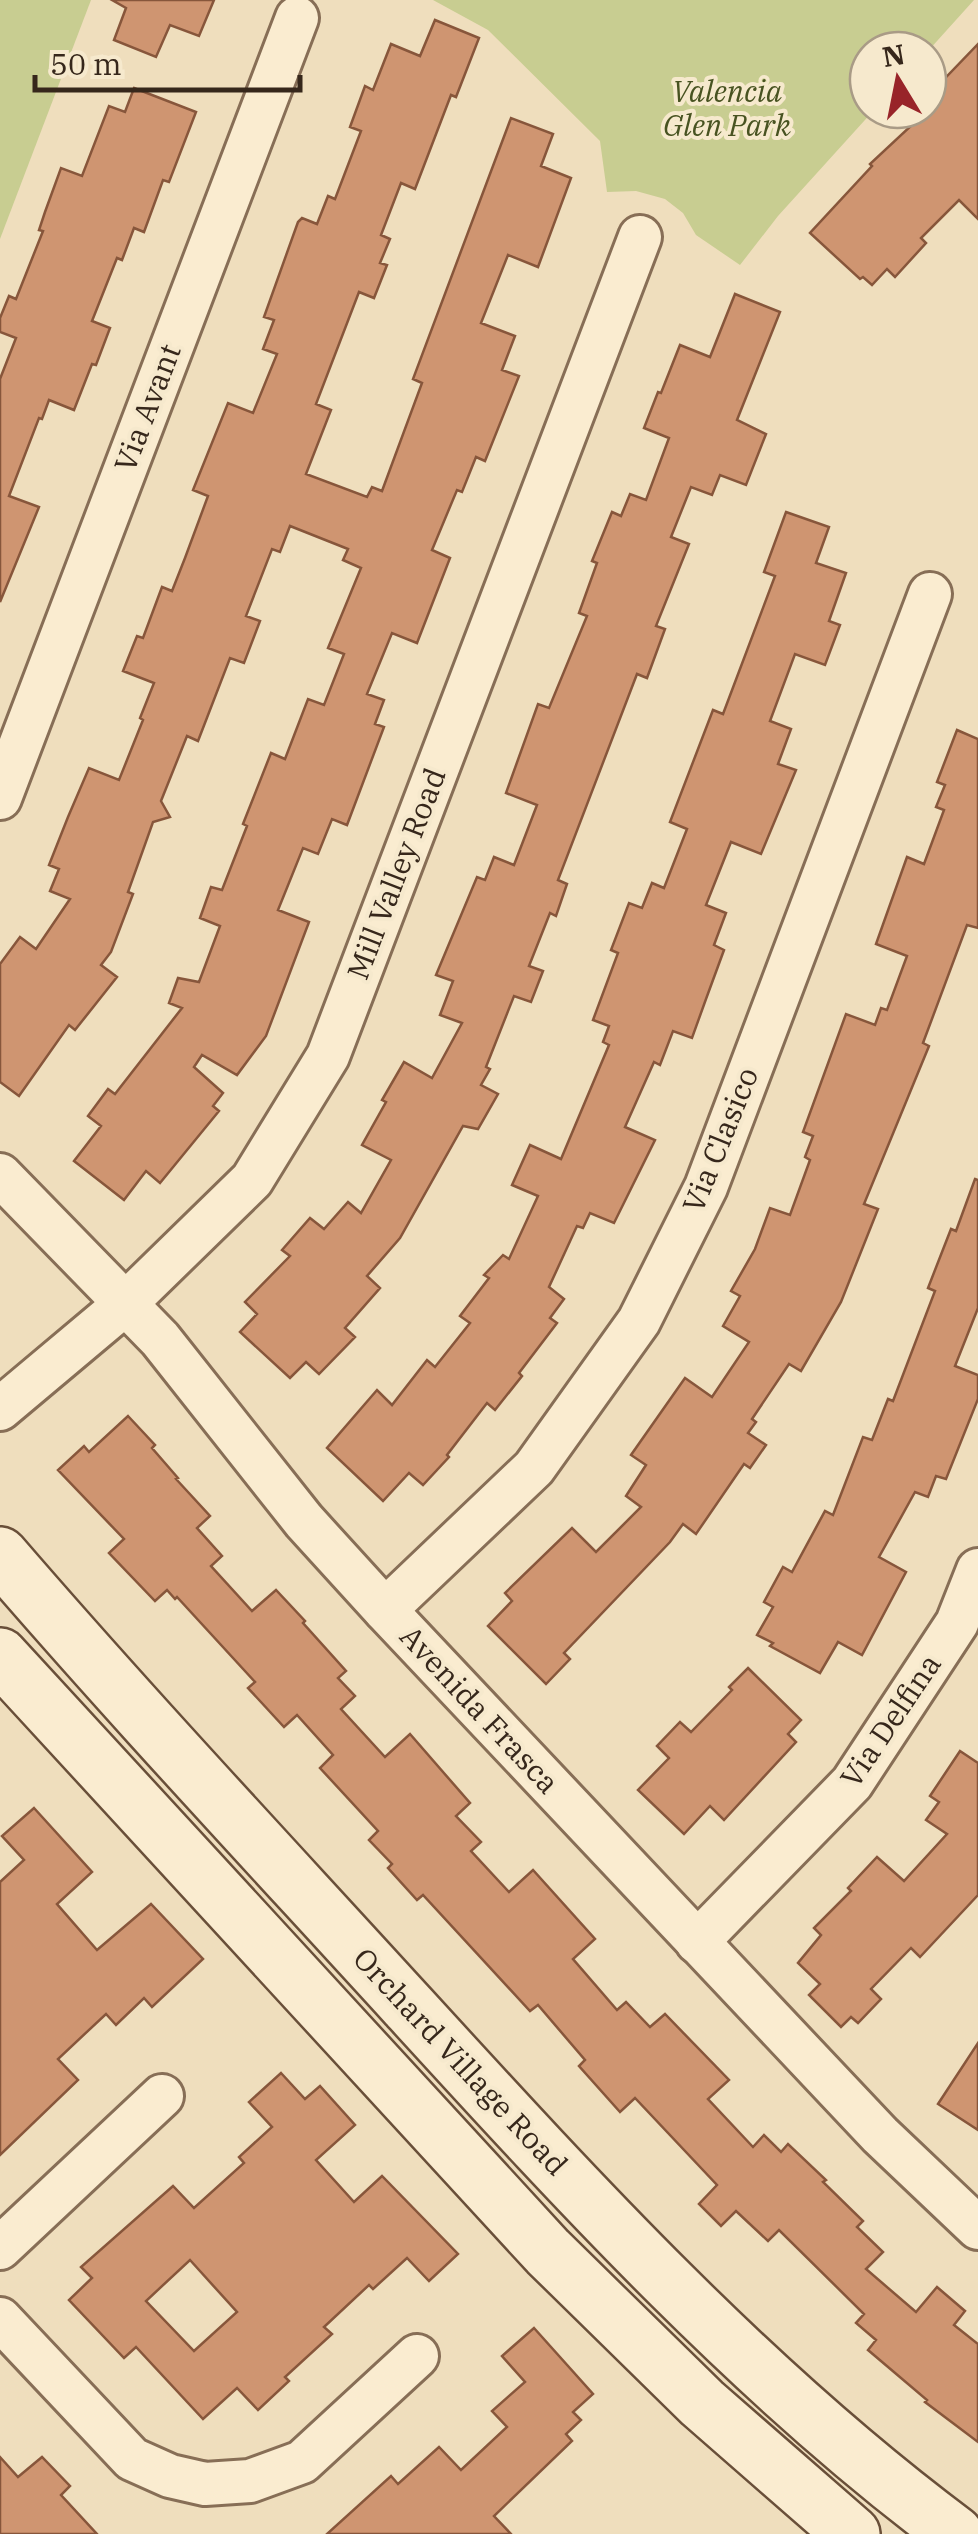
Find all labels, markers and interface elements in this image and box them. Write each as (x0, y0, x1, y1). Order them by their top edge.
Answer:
scale bar (35, 30, 300, 92)
north arrow (848, 30, 948, 130)
text: N (879, 35, 908, 75)
text: 50 m (50, 44, 122, 83)
park label: Valencia Glen Park (663, 71, 791, 144)
street label: Via Avant (104, 338, 189, 477)
street label: Mill Valley Road (337, 762, 454, 985)
street label: Via Clasico (673, 1061, 766, 1218)
street label: Avenida Frasca (392, 1617, 568, 1801)
street label: Via Delfina (831, 1646, 949, 1794)
street label: Orchard Village Road (345, 1939, 577, 2183)

